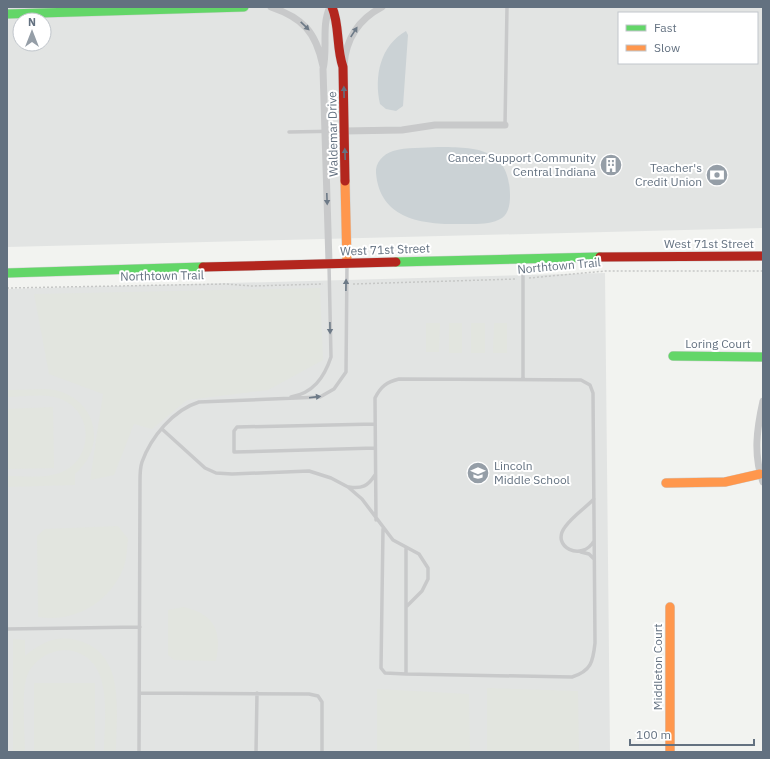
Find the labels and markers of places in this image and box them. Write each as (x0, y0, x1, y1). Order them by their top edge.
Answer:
place label: Cancer Support Community Central Indiana (448, 150, 597, 179)
building icon: Cancer Support Community Central Indiana (598, 152, 624, 178)
place label: Teacher's Credit Union (635, 160, 702, 189)
bank icon: Teacher's Credit Union (704, 162, 730, 188)
place label: Lincoln Middle School (494, 458, 570, 487)
school or university icon: Lincoln Middle School (465, 460, 491, 486)

